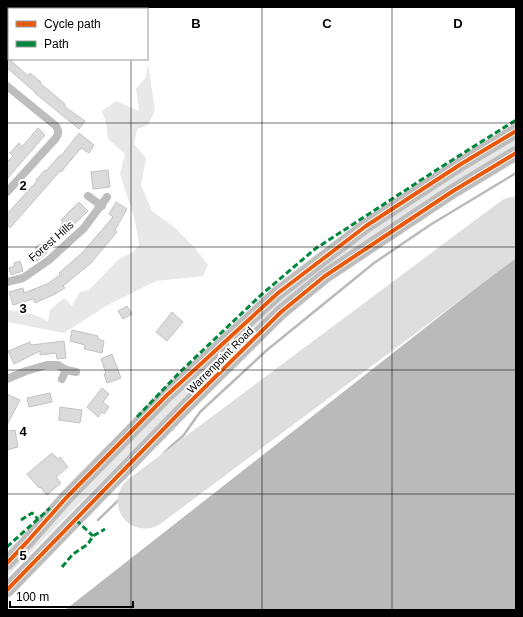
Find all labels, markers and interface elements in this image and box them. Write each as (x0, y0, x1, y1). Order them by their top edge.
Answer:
legend (8, 8, 148, 60)
text: B (191, 16, 201, 31)
text: C (322, 16, 332, 31)
text: D (453, 16, 463, 31)
text: Cycle path (44, 17, 101, 31)
text: Path (44, 37, 69, 51)
text: 2 (19, 178, 27, 193)
street label: Forest Hills (26, 218, 76, 264)
text: 3 (19, 301, 27, 316)
street label: Warrenpoint Road (184, 324, 256, 396)
text: 4 (19, 424, 27, 439)
text: 5 (19, 548, 27, 563)
scale bar (10, 583, 133, 609)
text: 100 m (16, 590, 49, 604)

